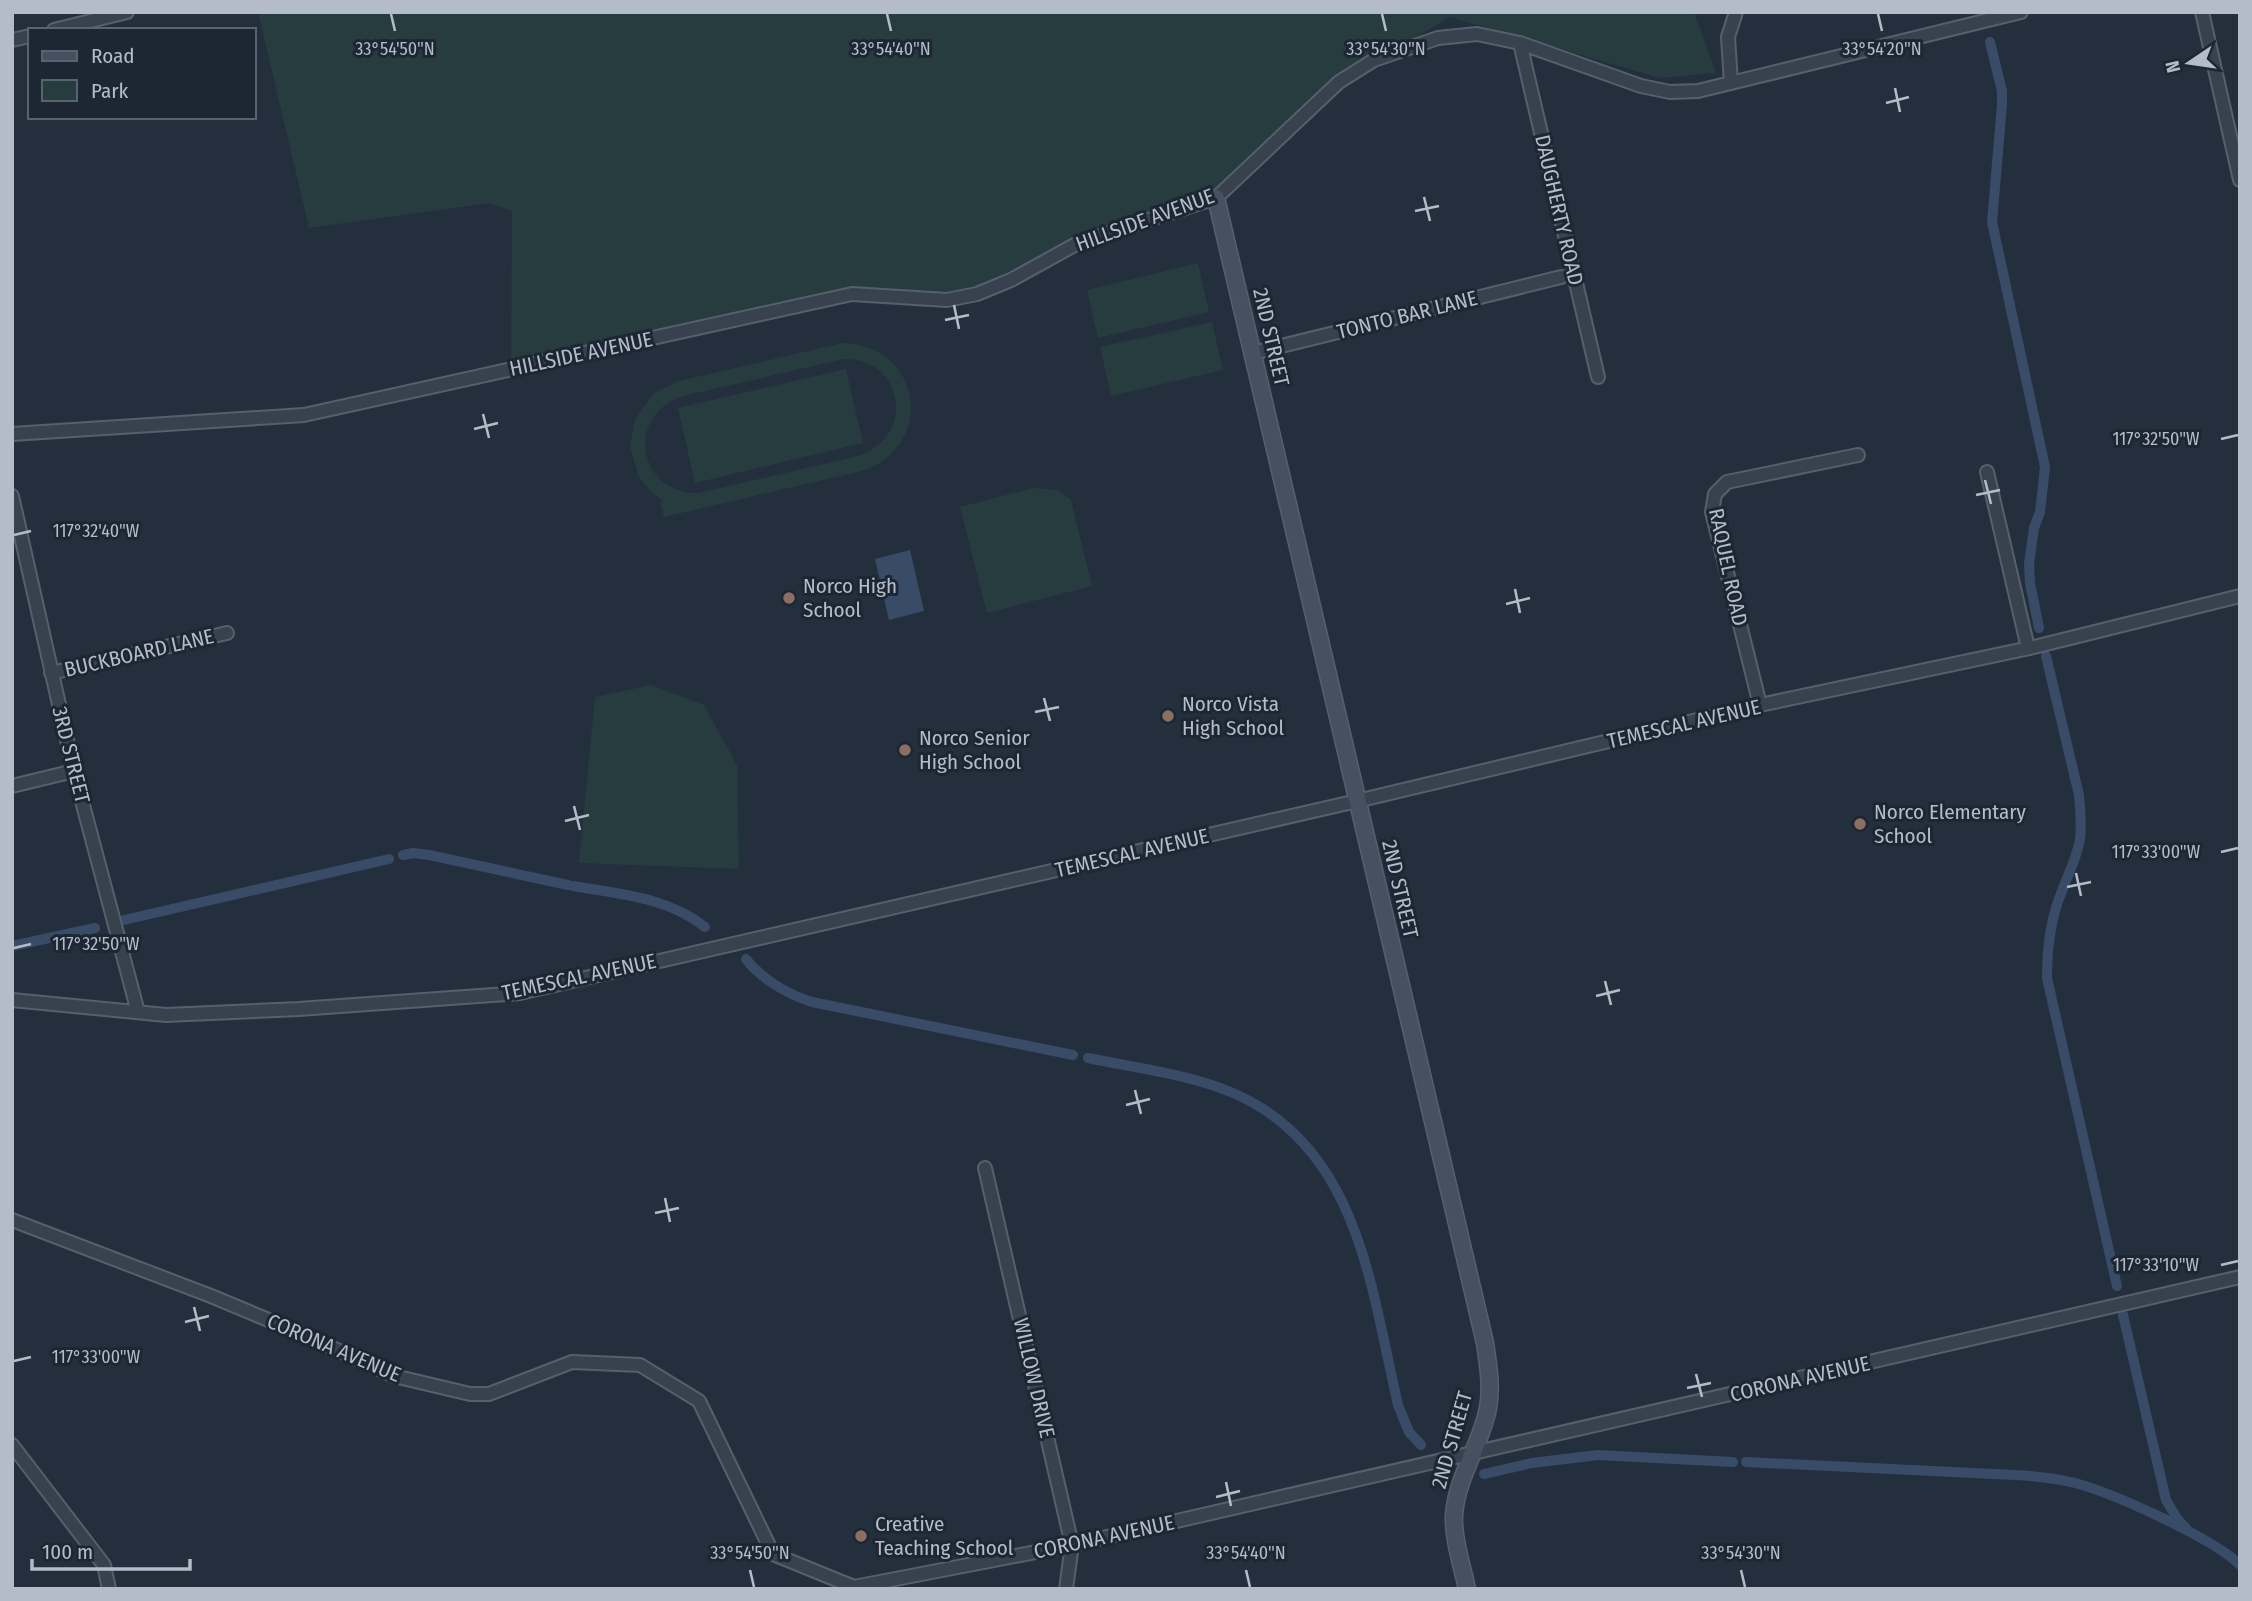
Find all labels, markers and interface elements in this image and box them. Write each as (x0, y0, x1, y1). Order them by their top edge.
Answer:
legend (28, 28, 256, 119)
north arrow (2154, 28, 2224, 98)
text: 33°54'50"N (355, 38, 435, 60)
text: 33°54'40"N (851, 38, 931, 60)
text: 33°54'30"N (1346, 38, 1426, 60)
text: 33°54'20"N (1842, 38, 1922, 60)
text: Road (91, 43, 135, 69)
text: N (2160, 59, 2185, 75)
text: Park (91, 78, 129, 104)
street label: DAUGHERTY ROAD (1529, 132, 1589, 288)
street label: HILLSIDE AVENUE (1072, 183, 1218, 257)
street label: TONTO BAR LANE (1334, 285, 1480, 345)
street label: 2ND STREET (1247, 286, 1295, 389)
street label: HILLSIDE AVENUE (507, 326, 655, 382)
text: 117°32'50"W (2113, 428, 2200, 450)
street label: RAQUEL ROAD (1703, 506, 1753, 628)
text: 117°32'40"W (53, 520, 140, 542)
place label: Norco High School (803, 573, 897, 623)
marker: Norco High School (781, 590, 797, 606)
street label: BUCKBOARD LANE (62, 623, 216, 683)
place label: Norco Vista High School (1182, 691, 1284, 741)
street label: TEMESCAL AVENUE (1605, 694, 1763, 754)
street label: 3RD STREET (46, 704, 96, 806)
marker: Norco Vista High School (1160, 708, 1176, 724)
place label: Norco Senior High School (919, 725, 1030, 775)
marker: Norco Senior High School (897, 742, 913, 758)
place label: Norco Elementary School (1874, 799, 2027, 849)
marker: Norco Elementary School (1852, 816, 1868, 832)
street label: TEMESCAL AVENUE (1053, 823, 1211, 883)
street label: 2ND STREET (1376, 838, 1424, 941)
text: 117°33'00"W (2112, 841, 2201, 863)
text: 117°32'50"W (53, 933, 140, 955)
street label: TEMESCAL AVENUE (500, 948, 659, 1006)
text: 117°33'10"W (2113, 1254, 2200, 1276)
street label: CORONA AVENUE (263, 1308, 405, 1388)
street label: WILLOW DRIVE (1008, 1315, 1060, 1441)
text: 117°33'00"W (52, 1346, 141, 1368)
street label: CORONA AVENUE (1727, 1350, 1873, 1408)
street label: 2ND STREET (1426, 1388, 1478, 1491)
street label: CORONA AVENUE (1031, 1509, 1177, 1565)
place label: Creative Teaching School (875, 1511, 1014, 1561)
scale bar (32, 1528, 189, 1572)
marker: Creative Teaching School (853, 1528, 869, 1544)
text: 100 m (42, 1539, 93, 1565)
text: 33°54'50"N (710, 1542, 790, 1564)
text: 33°54'40"N (1206, 1542, 1286, 1564)
text: 33°54'30"N (1701, 1542, 1781, 1564)

